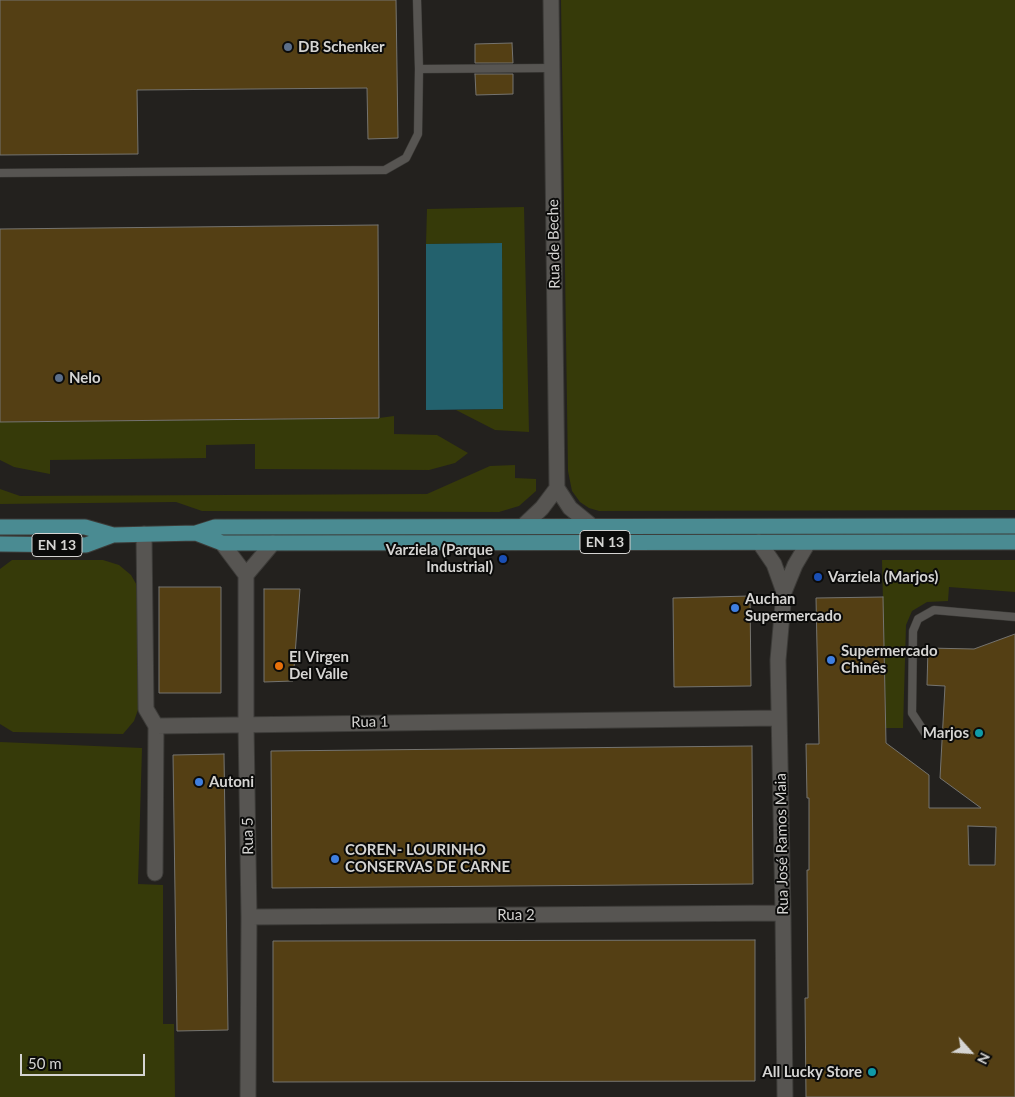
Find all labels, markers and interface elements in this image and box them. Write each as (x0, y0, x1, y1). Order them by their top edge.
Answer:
place label: DB Schenker (298, 38, 385, 56)
marker: DB Schenker (282, 41, 294, 53)
street label: Rua de Beche (544, 199, 564, 289)
place label: Nelo (69, 369, 101, 387)
marker: Nelo (53, 372, 65, 384)
road number: EN 13 (580, 530, 630, 554)
road number: EN 13 (32, 534, 82, 556)
place label: Varziela (Parque Industrial) (386, 541, 493, 576)
marker: Varziela (Parque Industrial) (497, 553, 509, 565)
place label: Varziela (Marjos) (828, 568, 938, 586)
marker: Varziela (Marjos) (812, 571, 824, 583)
place label: Auchan Supermercado (745, 590, 842, 625)
marker: Auchan Supermercado (729, 602, 741, 614)
place label: Supermercado Chinês (841, 642, 938, 677)
place label: El Virgen Del Valle (289, 648, 349, 683)
marker: Supermercado Chinês (825, 654, 837, 666)
marker: El Virgen Del Valle (273, 660, 285, 672)
street label: Rua 1 (351, 713, 389, 731)
place label: Marjos (923, 724, 969, 742)
marker: Marjos (973, 727, 985, 739)
place label: Autoni (209, 773, 254, 791)
street label: Rua José Ramos Maia (772, 773, 792, 915)
marker: Autoni (193, 776, 205, 788)
street label: Rua 5 (239, 817, 257, 855)
place label: COREN- LOURINHO CONSERVAS DE CARNE (345, 841, 510, 876)
marker: COREN- LOURINHO CONSERVAS DE CARNE (329, 853, 341, 865)
street label: Rua 2 (497, 906, 535, 924)
north arrow (945, 1027, 995, 1077)
scale bar (22, 1044, 148, 1076)
text: N (974, 1050, 994, 1067)
text: 50 m (28, 1054, 62, 1072)
place label: All Lucky Store (762, 1063, 862, 1081)
marker: All Lucky Store (866, 1066, 878, 1078)

